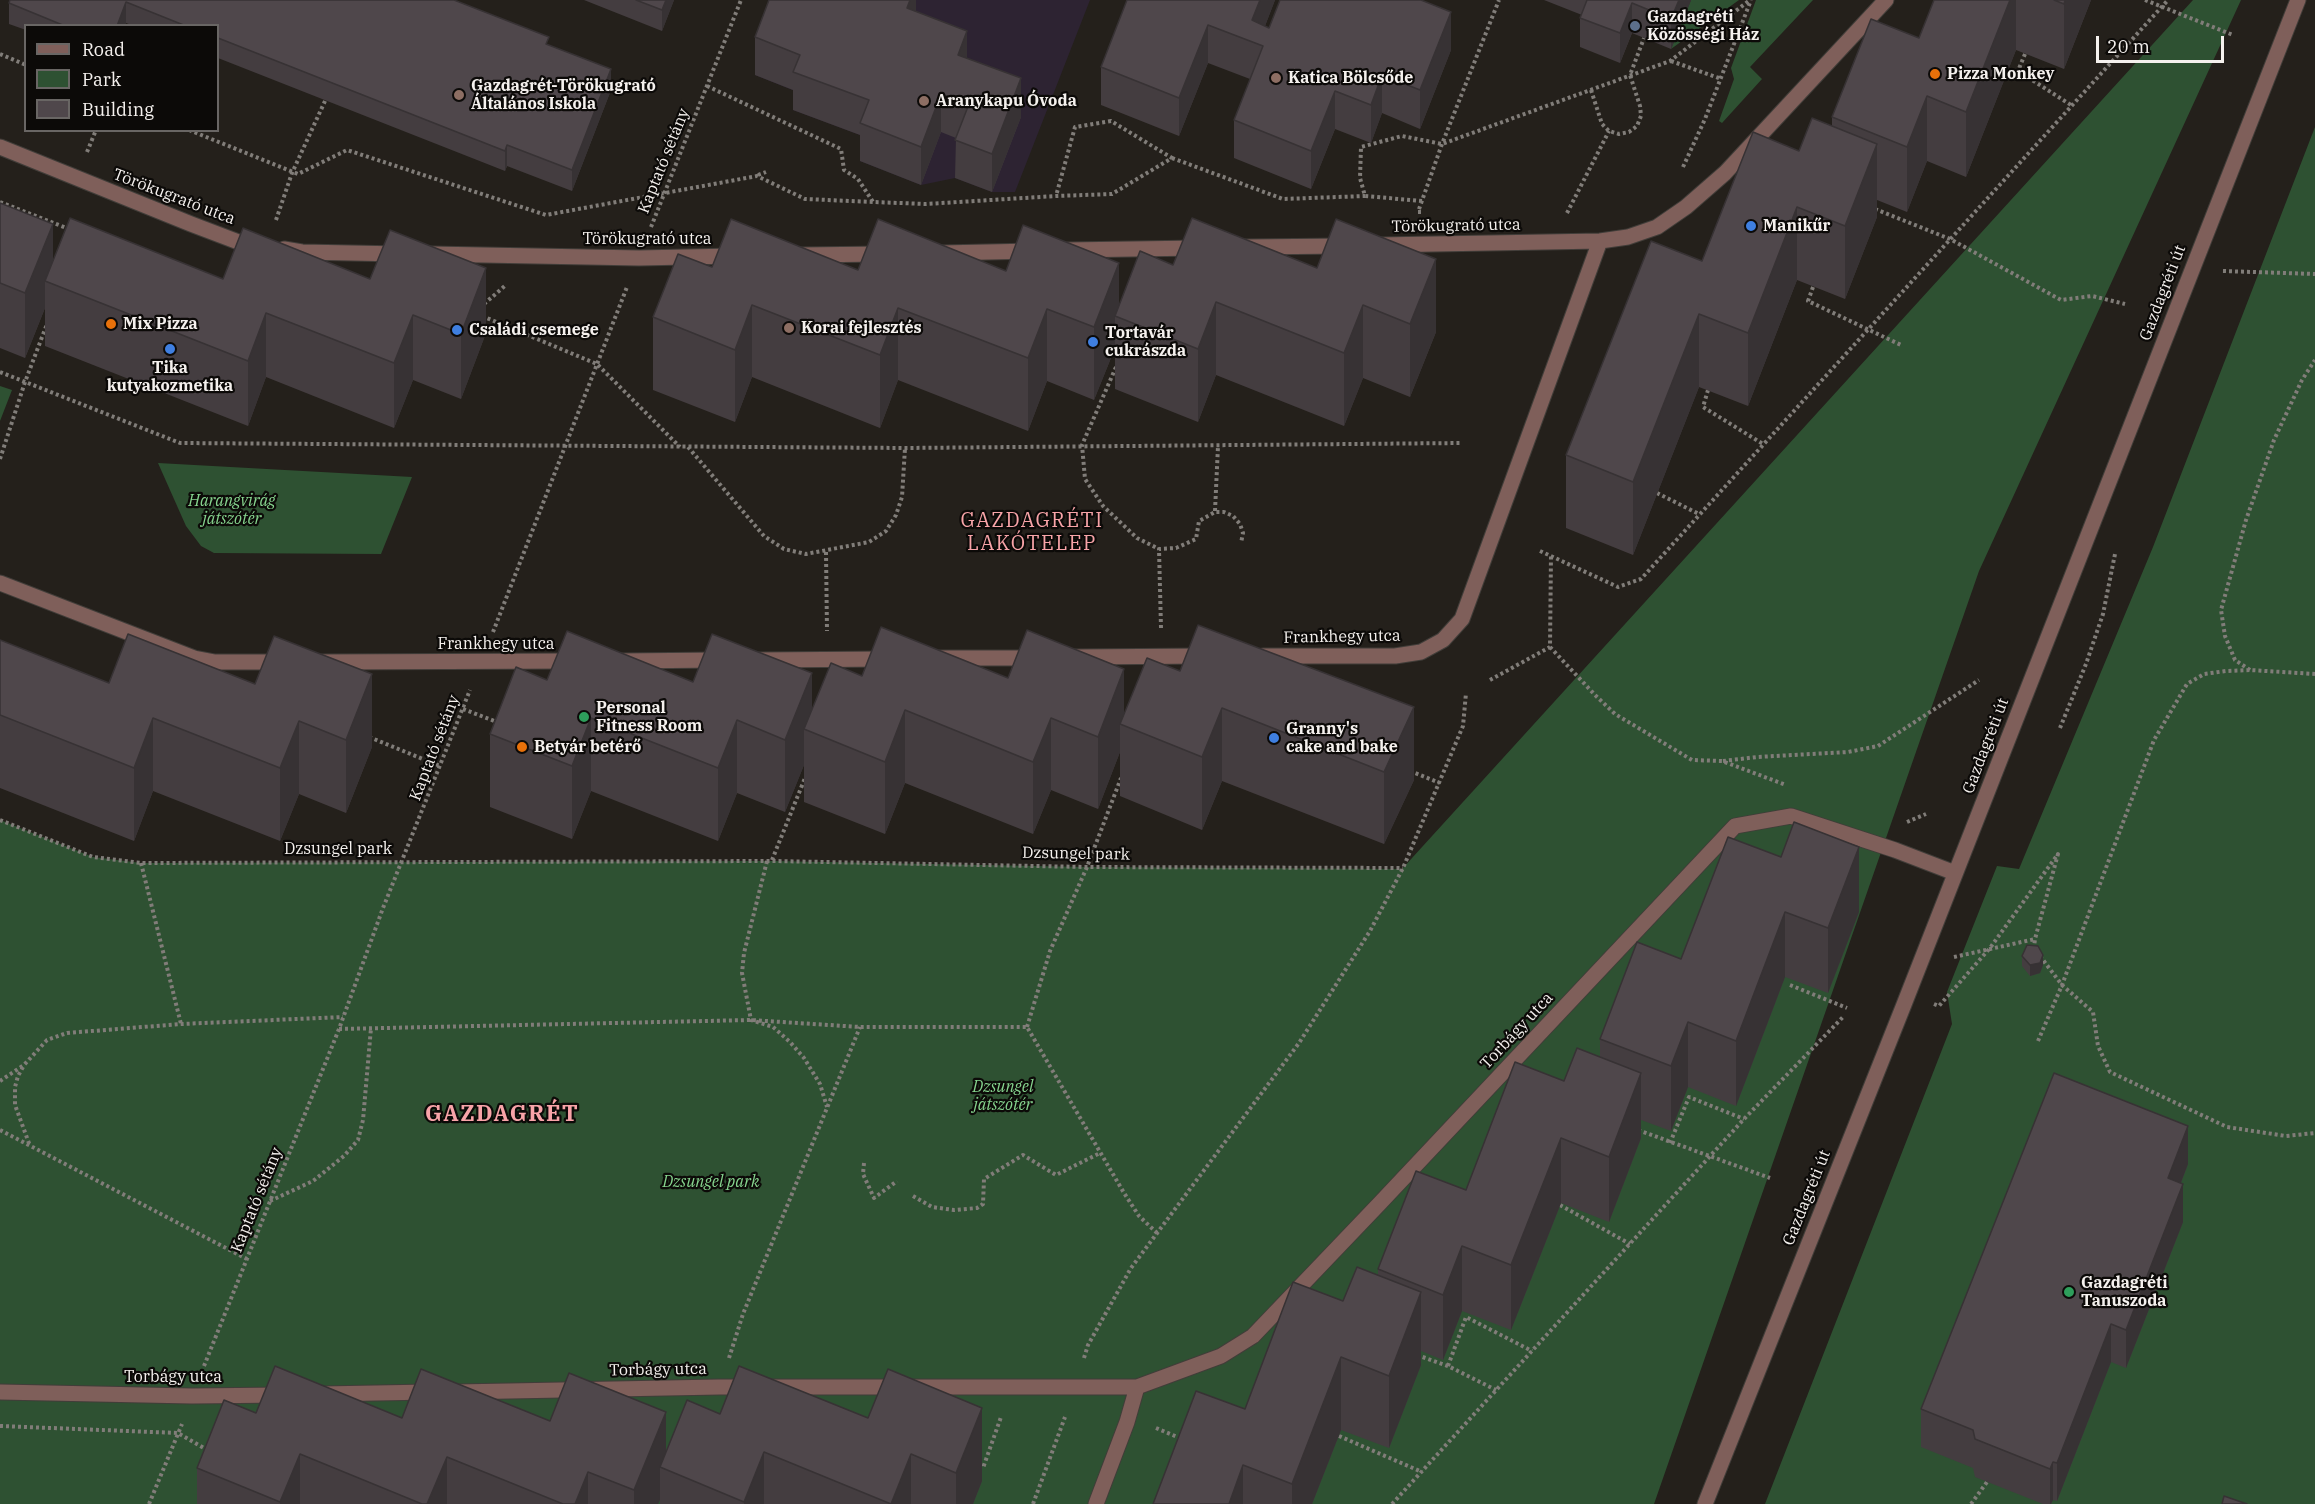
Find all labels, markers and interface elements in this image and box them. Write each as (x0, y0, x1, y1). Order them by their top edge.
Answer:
place label: Gazdagréti Közösségi Ház (1647, 7, 1759, 45)
marker: Gazdagréti Közösségi Ház (1628, 19, 1642, 33)
legend (24, 24, 219, 132)
scale bar (2099, 24, 2226, 62)
text: 20 m (2107, 35, 2150, 58)
text: Road (82, 38, 125, 61)
place label: Pizza Monkey (1947, 64, 2055, 84)
marker: Pizza Monkey (1928, 67, 1942, 81)
text: Park (82, 68, 121, 91)
place label: Katica Bölcsőde (1288, 68, 1413, 88)
marker: Katica Bölcsőde (1269, 71, 1283, 85)
place label: Gazdagrét-Törökugrató Általános Iskola (471, 76, 656, 114)
marker: Gazdagrét-Törökugrató Általános Iskola (452, 88, 466, 102)
place label: Aranykapu Óvoda (936, 91, 1077, 111)
marker: Aranykapu Óvoda (917, 94, 931, 108)
text: Building (82, 98, 154, 121)
street label: Kaptató sétány (634, 106, 694, 216)
street label: Törökugrató utca (110, 165, 238, 229)
street label: Törökugrató utca (1391, 215, 1521, 237)
place label: Manikűr (1763, 216, 1830, 236)
marker: Manikűr (1744, 219, 1758, 233)
street label: Törökugrató utca (582, 229, 712, 249)
street label: Gazdagréti út (2136, 242, 2190, 344)
place label: Mix Pizza (123, 314, 198, 334)
marker: Mix Pizza (104, 317, 118, 331)
place label: Korai fejlesztés (801, 318, 922, 338)
place label: Családi csemege (469, 320, 599, 340)
marker: Korai fejlesztés (782, 321, 796, 335)
marker: Családi csemege (450, 323, 464, 337)
place label: Tortavár cukrászda (1105, 323, 1186, 361)
marker: Tortavár cukrászda (1086, 335, 1100, 349)
marker: Tika kutyakozmetika (163, 342, 177, 356)
place label: Tika kutyakozmetika (107, 358, 233, 396)
park label: Harangvirág játszótér (188, 491, 276, 529)
district label: GAZDAGRÉTI LAKÓTELEP (960, 509, 1104, 556)
street label: Frankhegy utca (1283, 626, 1401, 648)
street label: Frankhegy utca (437, 634, 555, 654)
street label: Kaptató sétány (406, 692, 464, 804)
street label: Gazdagréti út (1959, 695, 2013, 797)
place label: Personal Fitness Room (596, 698, 702, 736)
marker: Personal Fitness Room (577, 710, 591, 724)
place label: Granny's cake and bake (1286, 719, 1398, 757)
marker: Granny's cake and bake (1267, 731, 1281, 745)
place label: Betyár betérő (534, 737, 641, 757)
marker: Betyár betérő (515, 740, 529, 754)
street label: Dzsungel park (284, 839, 392, 859)
street label: Dzsungel park (1022, 843, 1130, 865)
street label: Torbágy utca (1477, 989, 1557, 1073)
park label: Dzsungel játszótér (973, 1077, 1033, 1115)
district label: GAZDAGRÉT (425, 1102, 579, 1128)
street label: Kaptató sétány (227, 1145, 287, 1255)
street label: Gazdagréti út (1779, 1148, 1835, 1248)
park label: Dzsungel park (662, 1172, 760, 1192)
place label: Gazdagréti Tanuszoda (2081, 1273, 2168, 1311)
marker: Gazdagréti Tanuszoda (2062, 1285, 2076, 1299)
street label: Torbágy utca (609, 1360, 707, 1380)
street label: Torbágy utca (124, 1367, 222, 1387)

